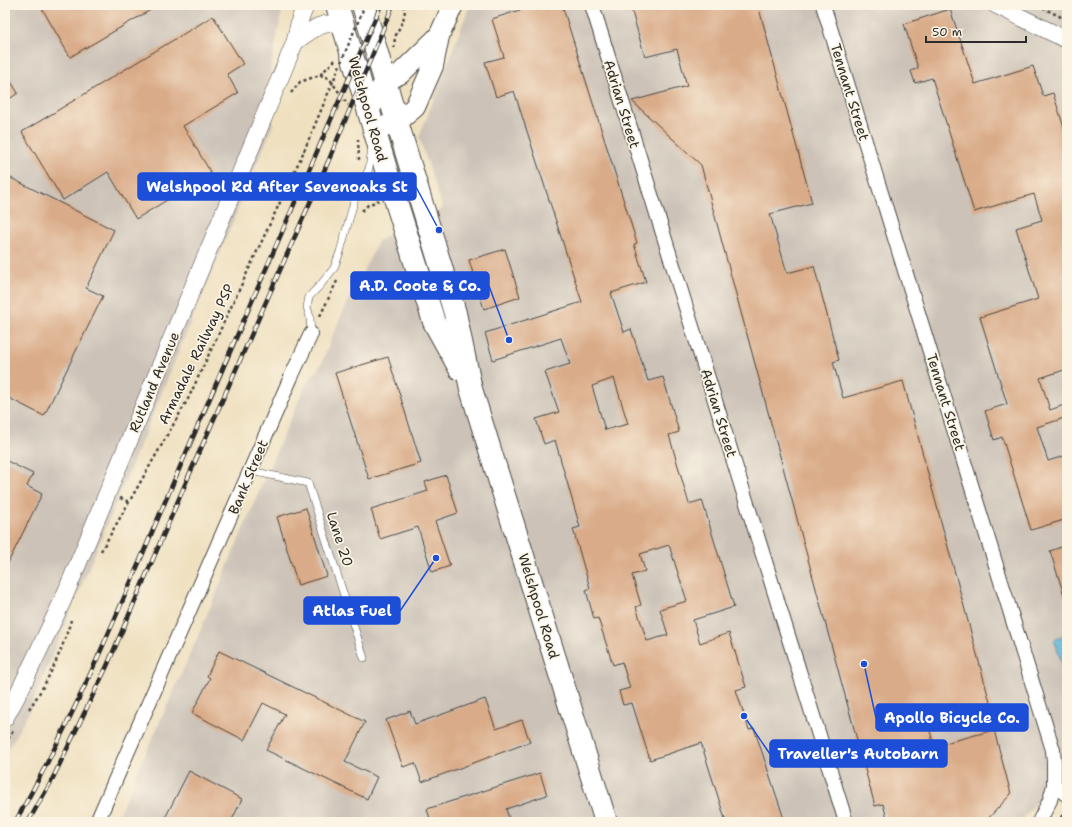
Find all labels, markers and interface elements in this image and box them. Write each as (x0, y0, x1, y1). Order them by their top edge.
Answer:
scale bar (926, 18, 1026, 44)
text: 50 m (932, 24, 962, 40)
street label: Tennant Street (827, 41, 873, 143)
street label: Welshpool Road (344, 54, 392, 164)
street label: Adrian Street (600, 57, 644, 151)
callout: Welshpool Rd After Sevenoaks St (138, 173, 416, 200)
text: Welshpool Rd After Sevenoaks St (146, 177, 408, 197)
callout: A.D. Coote & Co. (351, 272, 489, 299)
text: A.D. Coote & Co. (359, 276, 481, 296)
street label: Armadale Railway PSP (154, 281, 238, 427)
street label: Rutland Avenue (125, 329, 183, 435)
street label: Tennant Street (923, 351, 969, 453)
street label: Adrian Street (697, 366, 741, 460)
street label: Bank Street (224, 437, 272, 517)
street label: Lane 20 (323, 509, 357, 569)
street label: Welshpool Road (514, 551, 564, 661)
callout: Atlas Fuel (304, 597, 400, 624)
text: Atlas Fuel (312, 601, 392, 621)
callout: Apollo Bicycle Co. (876, 704, 1028, 731)
text: Apollo Bicycle Co. (884, 708, 1020, 728)
callout: Traveller's Autobarn (770, 740, 947, 767)
text: Traveller's Autobarn (778, 744, 938, 764)

